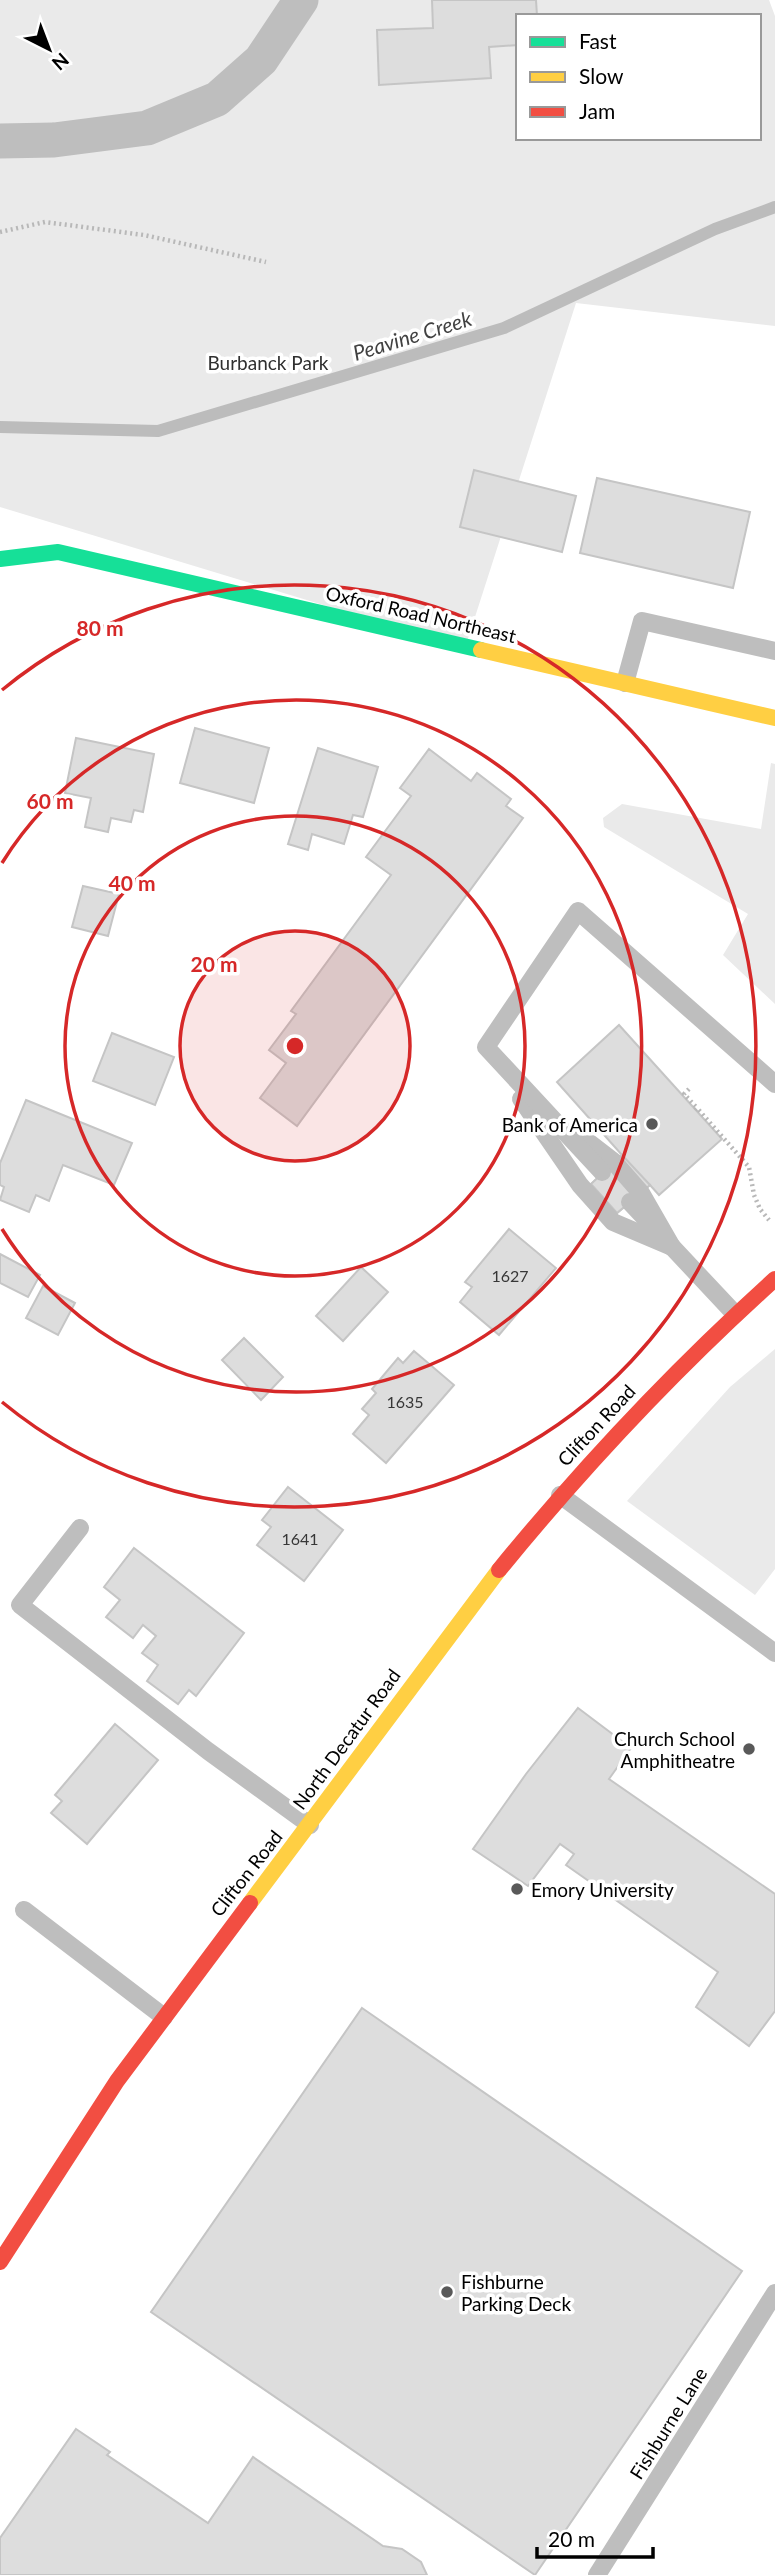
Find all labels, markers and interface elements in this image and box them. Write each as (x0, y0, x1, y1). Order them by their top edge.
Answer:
north arrow (14, 14, 84, 84)
legend (516, 14, 761, 140)
text: Fast (579, 28, 617, 53)
text: N (48, 49, 74, 75)
text: Slow (579, 63, 624, 88)
text: Jam (579, 98, 615, 123)
water label: Peavine Creek (350, 305, 475, 365)
park label: Burbanck Park (208, 351, 329, 374)
street label: Oxford Road Northeast (324, 581, 518, 647)
text: 80 m (76, 615, 124, 640)
text: 60 m (26, 788, 74, 813)
text: 40 m (108, 870, 156, 895)
text: 20 m (190, 951, 238, 976)
centre of rings (283, 1034, 307, 1058)
place label: Bank of America (502, 1113, 638, 1136)
marker: Bank of America (644, 1116, 660, 1132)
house number: 1627 (491, 1266, 529, 1285)
street label: Clifton Road (552, 1379, 640, 1471)
house number: 1635 (386, 1392, 424, 1411)
house number: 1641 (281, 1529, 319, 1548)
street label: North Decatur Road (287, 1664, 405, 1814)
place label: Church School Amphitheatre (614, 1727, 735, 1772)
marker: Church School Amphitheatre (741, 1741, 757, 1757)
street label: Clifton Road (205, 1825, 287, 1921)
place label: Emory University (531, 1878, 674, 1901)
marker: Emory University (509, 1881, 525, 1897)
place label: Fishburne Parking Deck (461, 2270, 571, 2315)
marker: Fishburne Parking Deck (439, 2284, 455, 2300)
street label: Fishburne Lane (624, 2363, 712, 2483)
scale bar (537, 2516, 652, 2560)
text: 20 m (548, 2526, 595, 2551)

